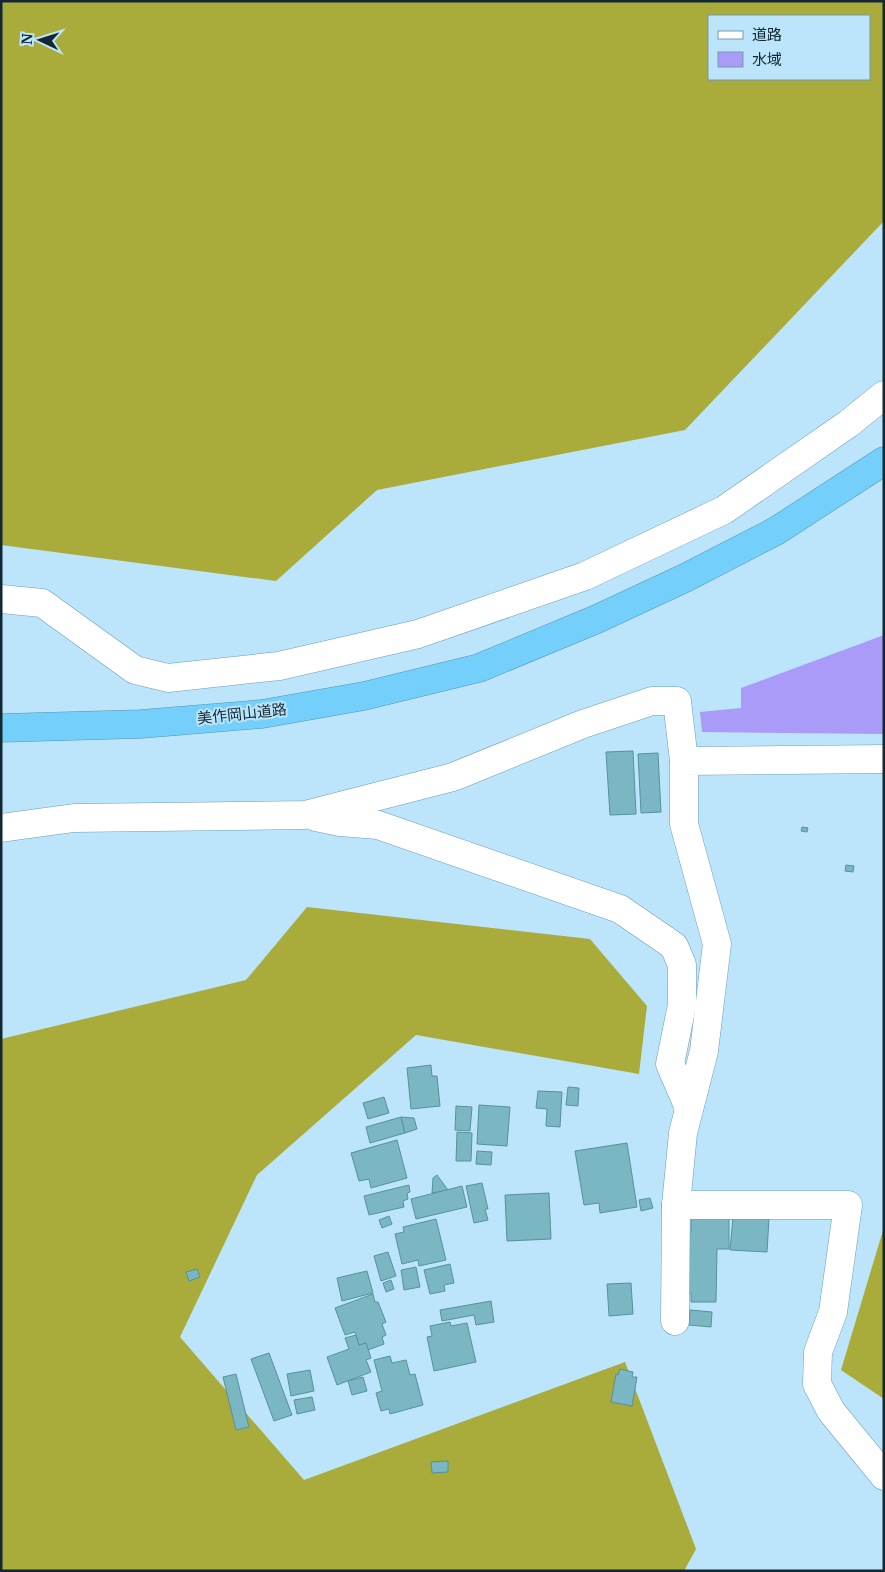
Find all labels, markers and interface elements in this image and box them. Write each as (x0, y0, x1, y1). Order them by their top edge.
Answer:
north arrow (15, 15, 65, 65)
legend (708, 15, 870, 80)
text: 道路 (752, 25, 782, 44)
text: N (18, 33, 36, 45)
text: 水域 (752, 50, 782, 69)
street label: 美作岡山道路 (196, 699, 288, 728)

